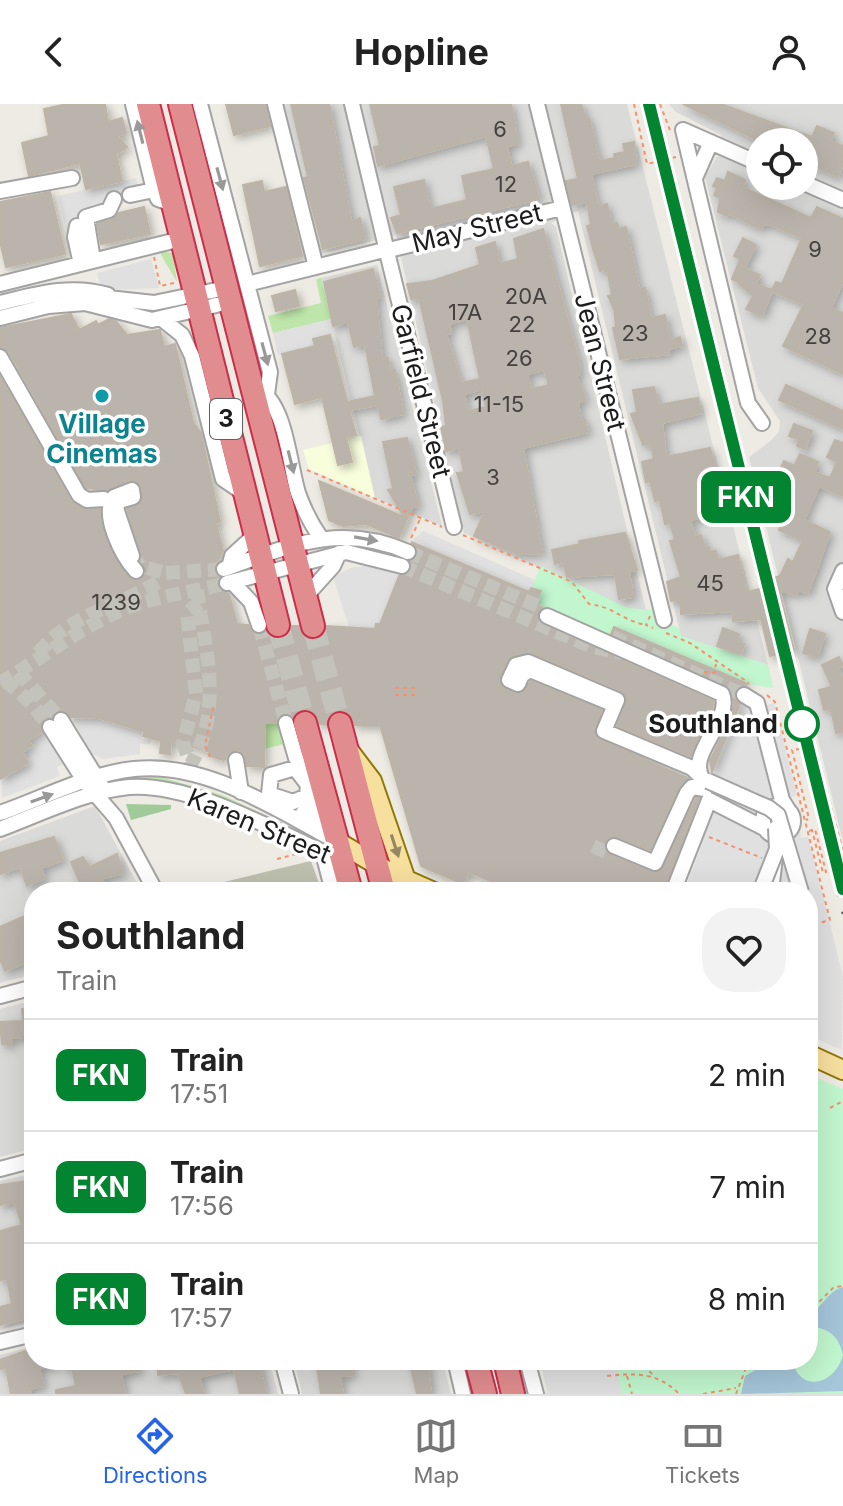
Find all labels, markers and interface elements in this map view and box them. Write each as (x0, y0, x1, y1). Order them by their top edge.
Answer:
icon: back (32, 30, 76, 74)
text: Hopline (354, 30, 489, 74)
icon: person (767, 30, 811, 74)
house number: 6 (493, 116, 507, 142)
one-way arrow (133, 119, 145, 144)
map controls (746, 128, 818, 200)
button: locate (746, 128, 818, 200)
one-way arrow (214, 168, 227, 192)
house number: 12 (495, 171, 517, 197)
street label: May Street (409, 196, 545, 259)
house number: 9 (808, 236, 822, 262)
house number: 20A (505, 283, 547, 309)
street label: Jean Street (568, 290, 633, 434)
house number: 17A (448, 299, 482, 325)
street label: Garfield Street (385, 301, 458, 481)
house number: 22 (509, 311, 535, 337)
house number: 23 (621, 320, 649, 346)
house number: 28 (804, 323, 832, 349)
one-way arrow (260, 341, 272, 366)
house number: 26 (505, 345, 533, 371)
marker: Village Cinemas (93, 387, 111, 405)
house number: 11-15 (474, 391, 524, 417)
road number: 3 (210, 399, 242, 439)
place label: Village Cinemas (46, 408, 158, 469)
one-way arrow (285, 449, 297, 474)
house number: 3 (486, 464, 500, 490)
line badge: FKN (700, 471, 792, 523)
text: FKN (717, 480, 775, 514)
one-way arrow (353, 534, 378, 546)
house number: 45 (696, 570, 724, 596)
house number: 1239 (91, 589, 141, 615)
marker: Southland (785, 707, 819, 741)
place label: Southland (648, 708, 778, 739)
street label: Karen Street (183, 781, 335, 870)
one-way arrow (30, 791, 54, 803)
one-way arrow (390, 835, 402, 859)
button: heart (702, 908, 786, 992)
text: Southland (56, 912, 245, 958)
text: Train (56, 965, 117, 996)
text: Train (170, 1042, 244, 1078)
text: 2 min (708, 1057, 786, 1093)
text: FKN (72, 1058, 130, 1092)
text: 17:51 (170, 1078, 228, 1109)
text: Train (170, 1154, 244, 1190)
text: 7 min (709, 1169, 786, 1205)
text: FKN (72, 1170, 130, 1204)
text: 17:56 (170, 1190, 234, 1221)
text: Train (170, 1266, 244, 1302)
text: 8 min (708, 1281, 786, 1317)
text: FKN (72, 1282, 130, 1316)
text: 17:57 (170, 1302, 232, 1333)
tab: Directions (103, 1414, 208, 1488)
tab: Map (414, 1414, 459, 1488)
tab: Tickets (665, 1414, 740, 1488)

